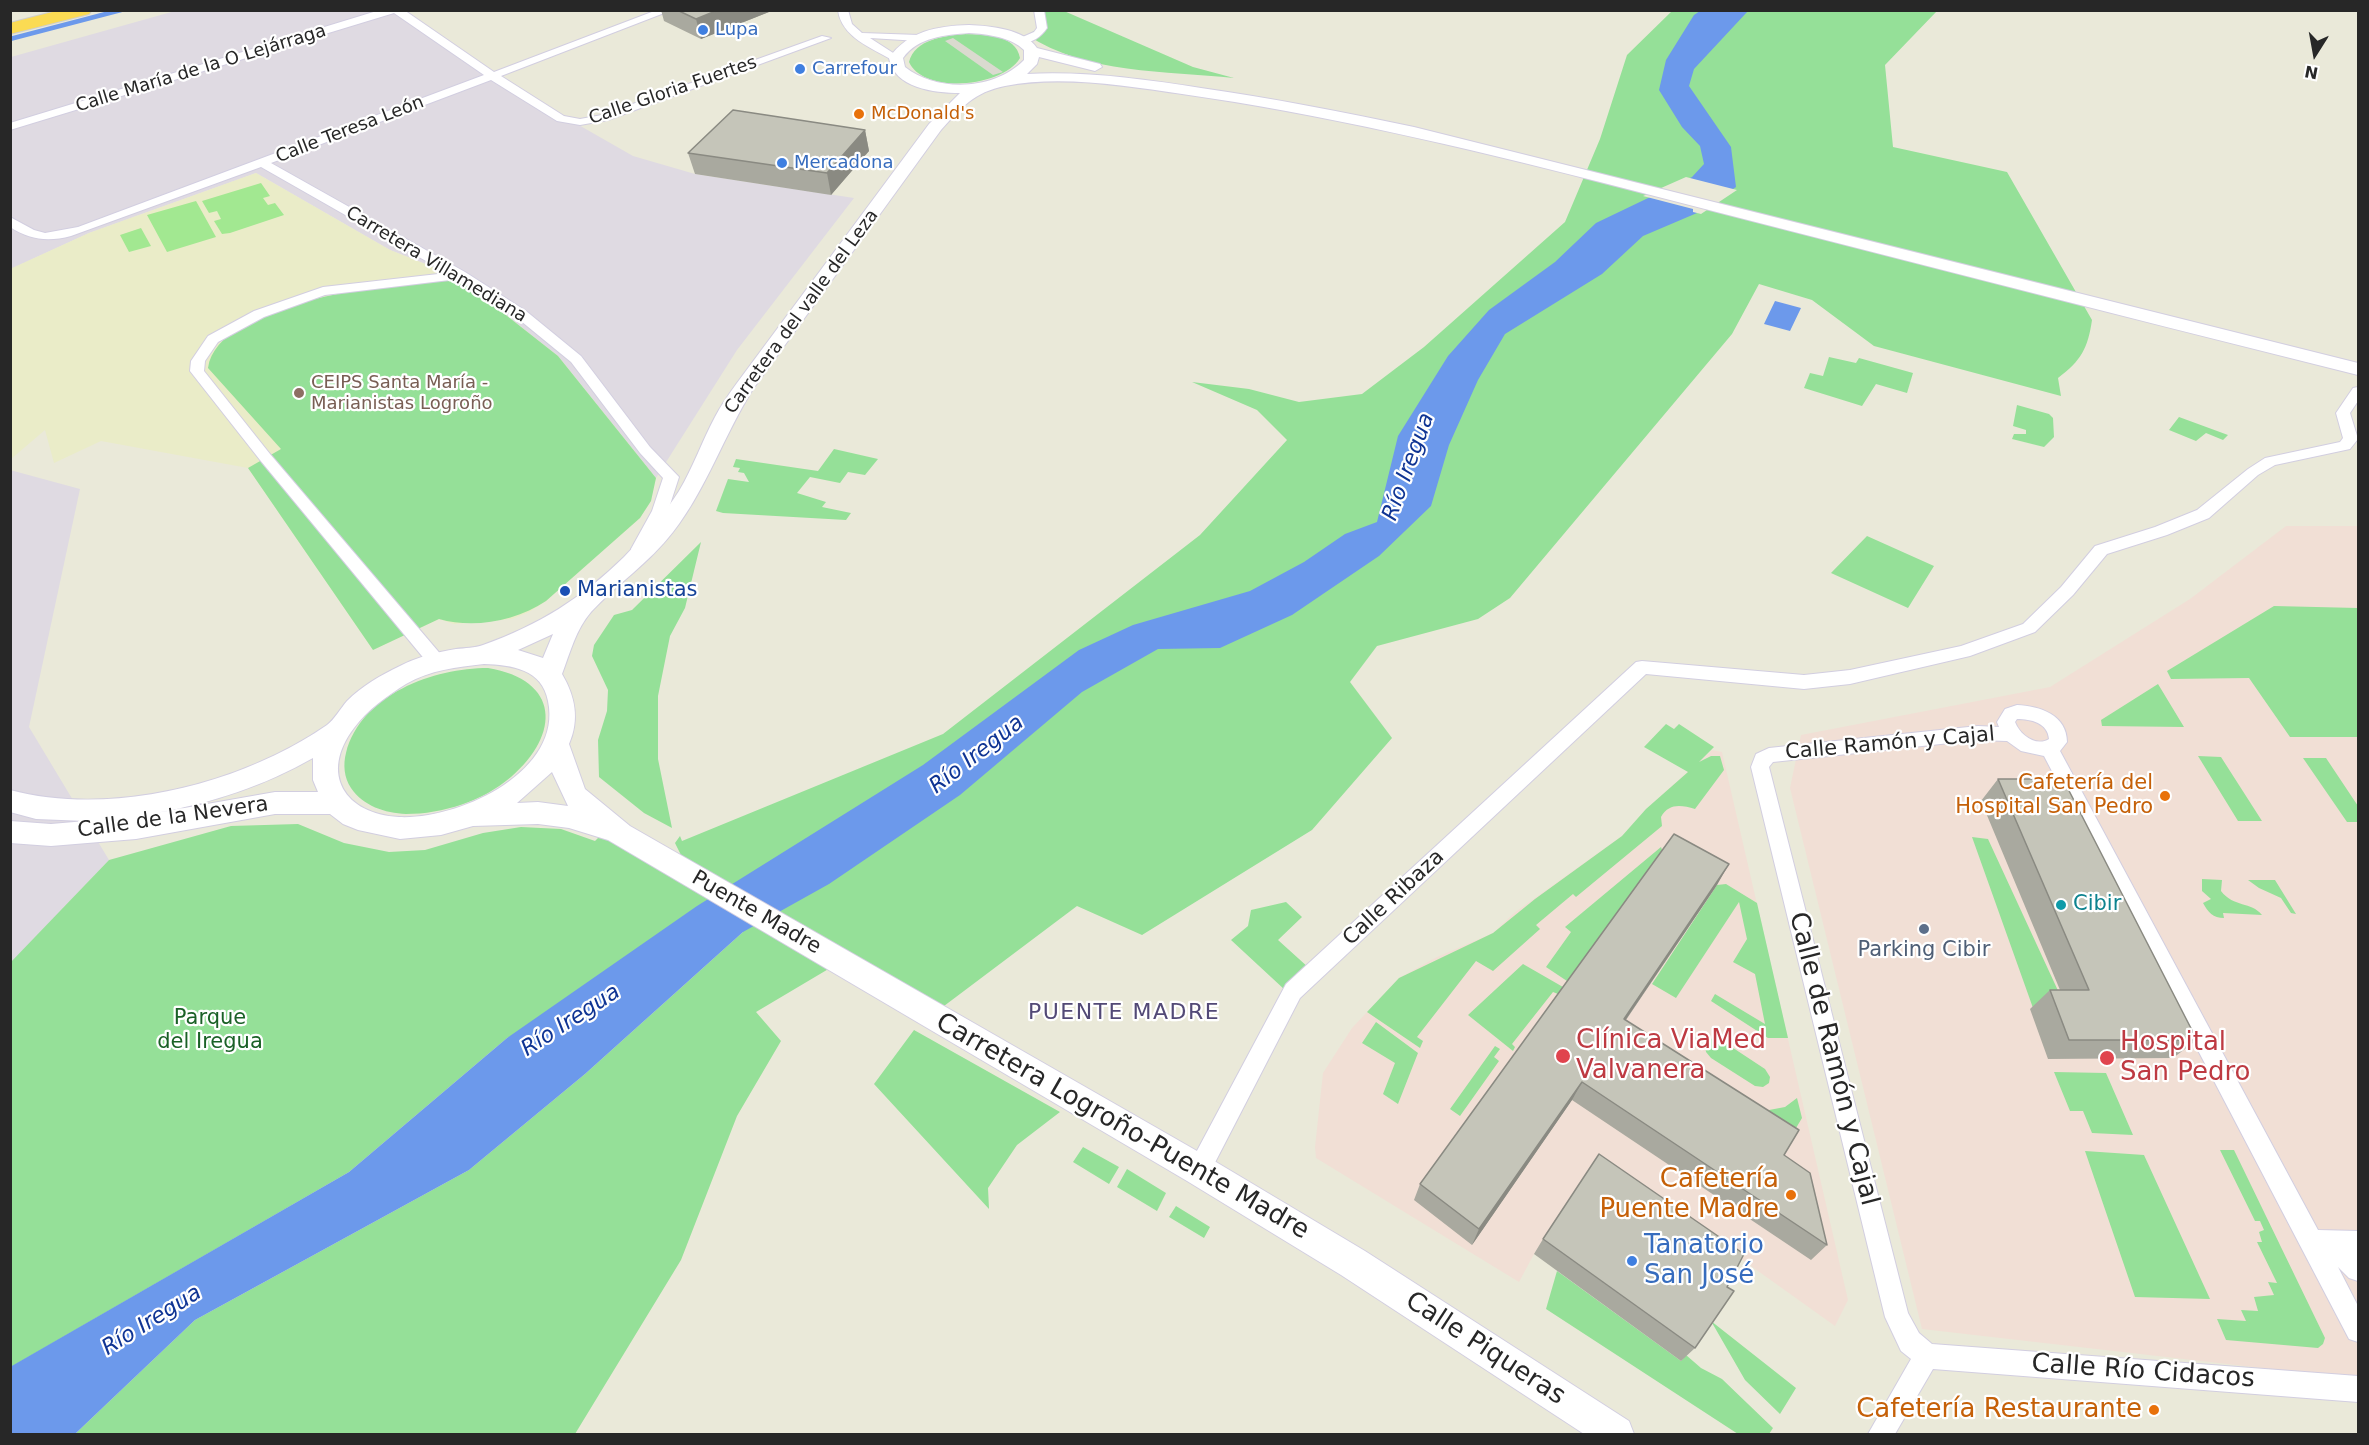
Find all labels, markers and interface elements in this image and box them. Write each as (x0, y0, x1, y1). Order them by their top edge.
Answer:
place label: Lupa (715, 19, 759, 41)
street label: Calle María de la O Lejárraga (73, 21, 329, 117)
marker: Lupa (696, 23, 710, 37)
north arrow (2285, 24, 2345, 84)
street label: Calle Gloria Fuertes (586, 52, 760, 130)
place label: Carrefour (812, 58, 897, 80)
marker: Carrefour (793, 62, 807, 76)
text: N (2303, 62, 2320, 83)
street label: Calle Teresa León (273, 92, 427, 168)
place label: McDonald's (871, 103, 974, 125)
marker: McDonald's (852, 107, 866, 121)
place label: Mercadona (794, 152, 893, 174)
marker: Mercadona (775, 156, 789, 170)
street label: Carretera Villamediana (342, 202, 530, 328)
street label: Carretera del valle del Leza (721, 206, 883, 418)
place label: CEIPS Santa María - Marianistas Logroño (311, 372, 493, 415)
marker: CEIPS Santa María - Marianistas Logroño (292, 386, 306, 400)
water label: Río Iregua (1377, 410, 1441, 524)
place label: Marianistas (577, 578, 697, 604)
marker: Marianistas (558, 584, 572, 598)
water label: Río Iregua (925, 710, 1029, 800)
street label: Calle Ramón y Cajal (1784, 722, 1996, 766)
place label: Cafetería del Hospital San Pedro (1955, 771, 2153, 821)
marker: Cafetería del Hospital San Pedro (2158, 789, 2172, 803)
street label: Calle de la Nevera (76, 792, 270, 844)
street label: Calle Ribaza (1338, 845, 1450, 951)
street label: Puente Madre (687, 866, 825, 960)
place label: Cibir (2073, 892, 2121, 918)
marker: Cibir (2054, 898, 2068, 912)
street label: Calle de Ramón y Cajal (1781, 909, 1885, 1209)
marker: Parking Cibir (1917, 922, 1931, 936)
place label: Parking Cibir (1858, 938, 1990, 964)
water label: Río Iregua (517, 979, 625, 1063)
district label: PUENTE MADRE (1028, 1000, 1220, 1026)
park label: Parque del Iregua (157, 1006, 263, 1056)
street label: Carretera Logroño-Puente Madre (930, 1007, 1314, 1247)
place label: Clínica ViaMed Valvanera (1576, 1025, 1766, 1086)
place label: Hospital San Pedro (2120, 1027, 2250, 1088)
marker: Clínica ViaMed Valvanera (1554, 1047, 1572, 1065)
marker: Hospital San Pedro (2098, 1049, 2116, 1067)
place label: Cafetería Puente Madre (1599, 1164, 1779, 1226)
marker: Cafetería Puente Madre (1784, 1188, 1798, 1202)
place label: Tanatorio San José (1644, 1230, 1764, 1292)
marker: Tanatorio San José (1625, 1254, 1639, 1268)
water label: Río Iregua (97, 1280, 207, 1362)
street label: Calle Piqueras (1399, 1286, 1571, 1412)
street label: Calle Río Cidacos (2030, 1349, 2256, 1395)
place label: Cafetería Restaurante (1856, 1394, 2142, 1426)
marker: Cafetería Restaurante (2147, 1403, 2161, 1417)

